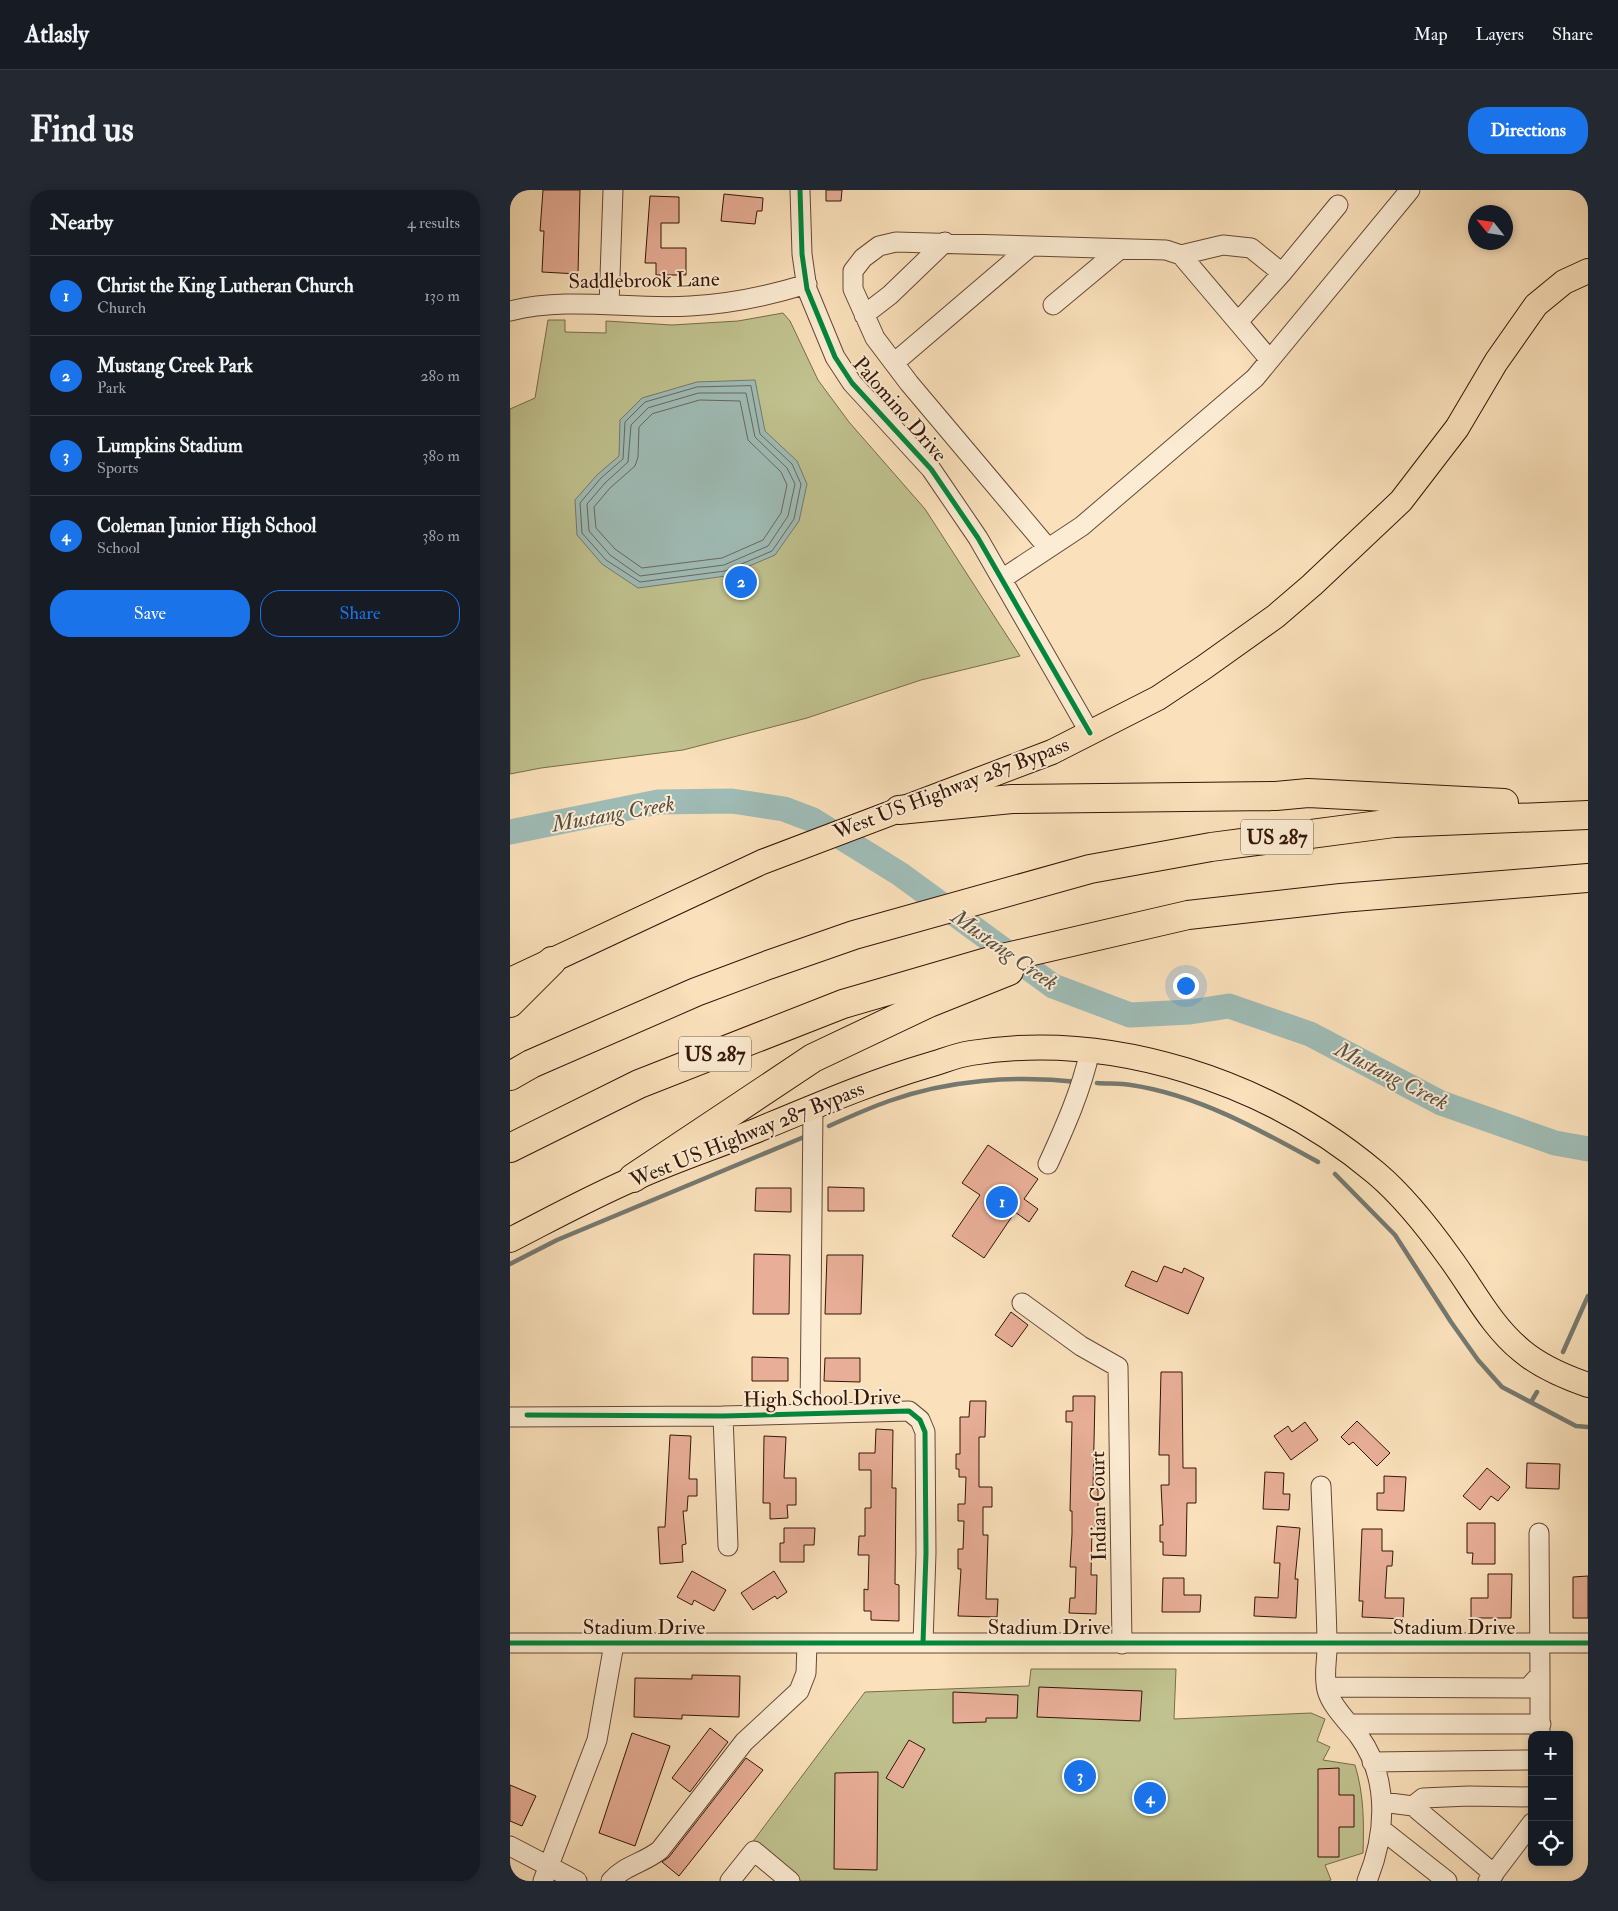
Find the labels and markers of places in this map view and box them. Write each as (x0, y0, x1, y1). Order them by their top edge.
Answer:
pin: 2 (725, 563, 757, 601)
pin: 1 (986, 1183, 1018, 1221)
pin: 3 (1064, 1757, 1096, 1795)
pin: 4 (1134, 1779, 1166, 1817)

